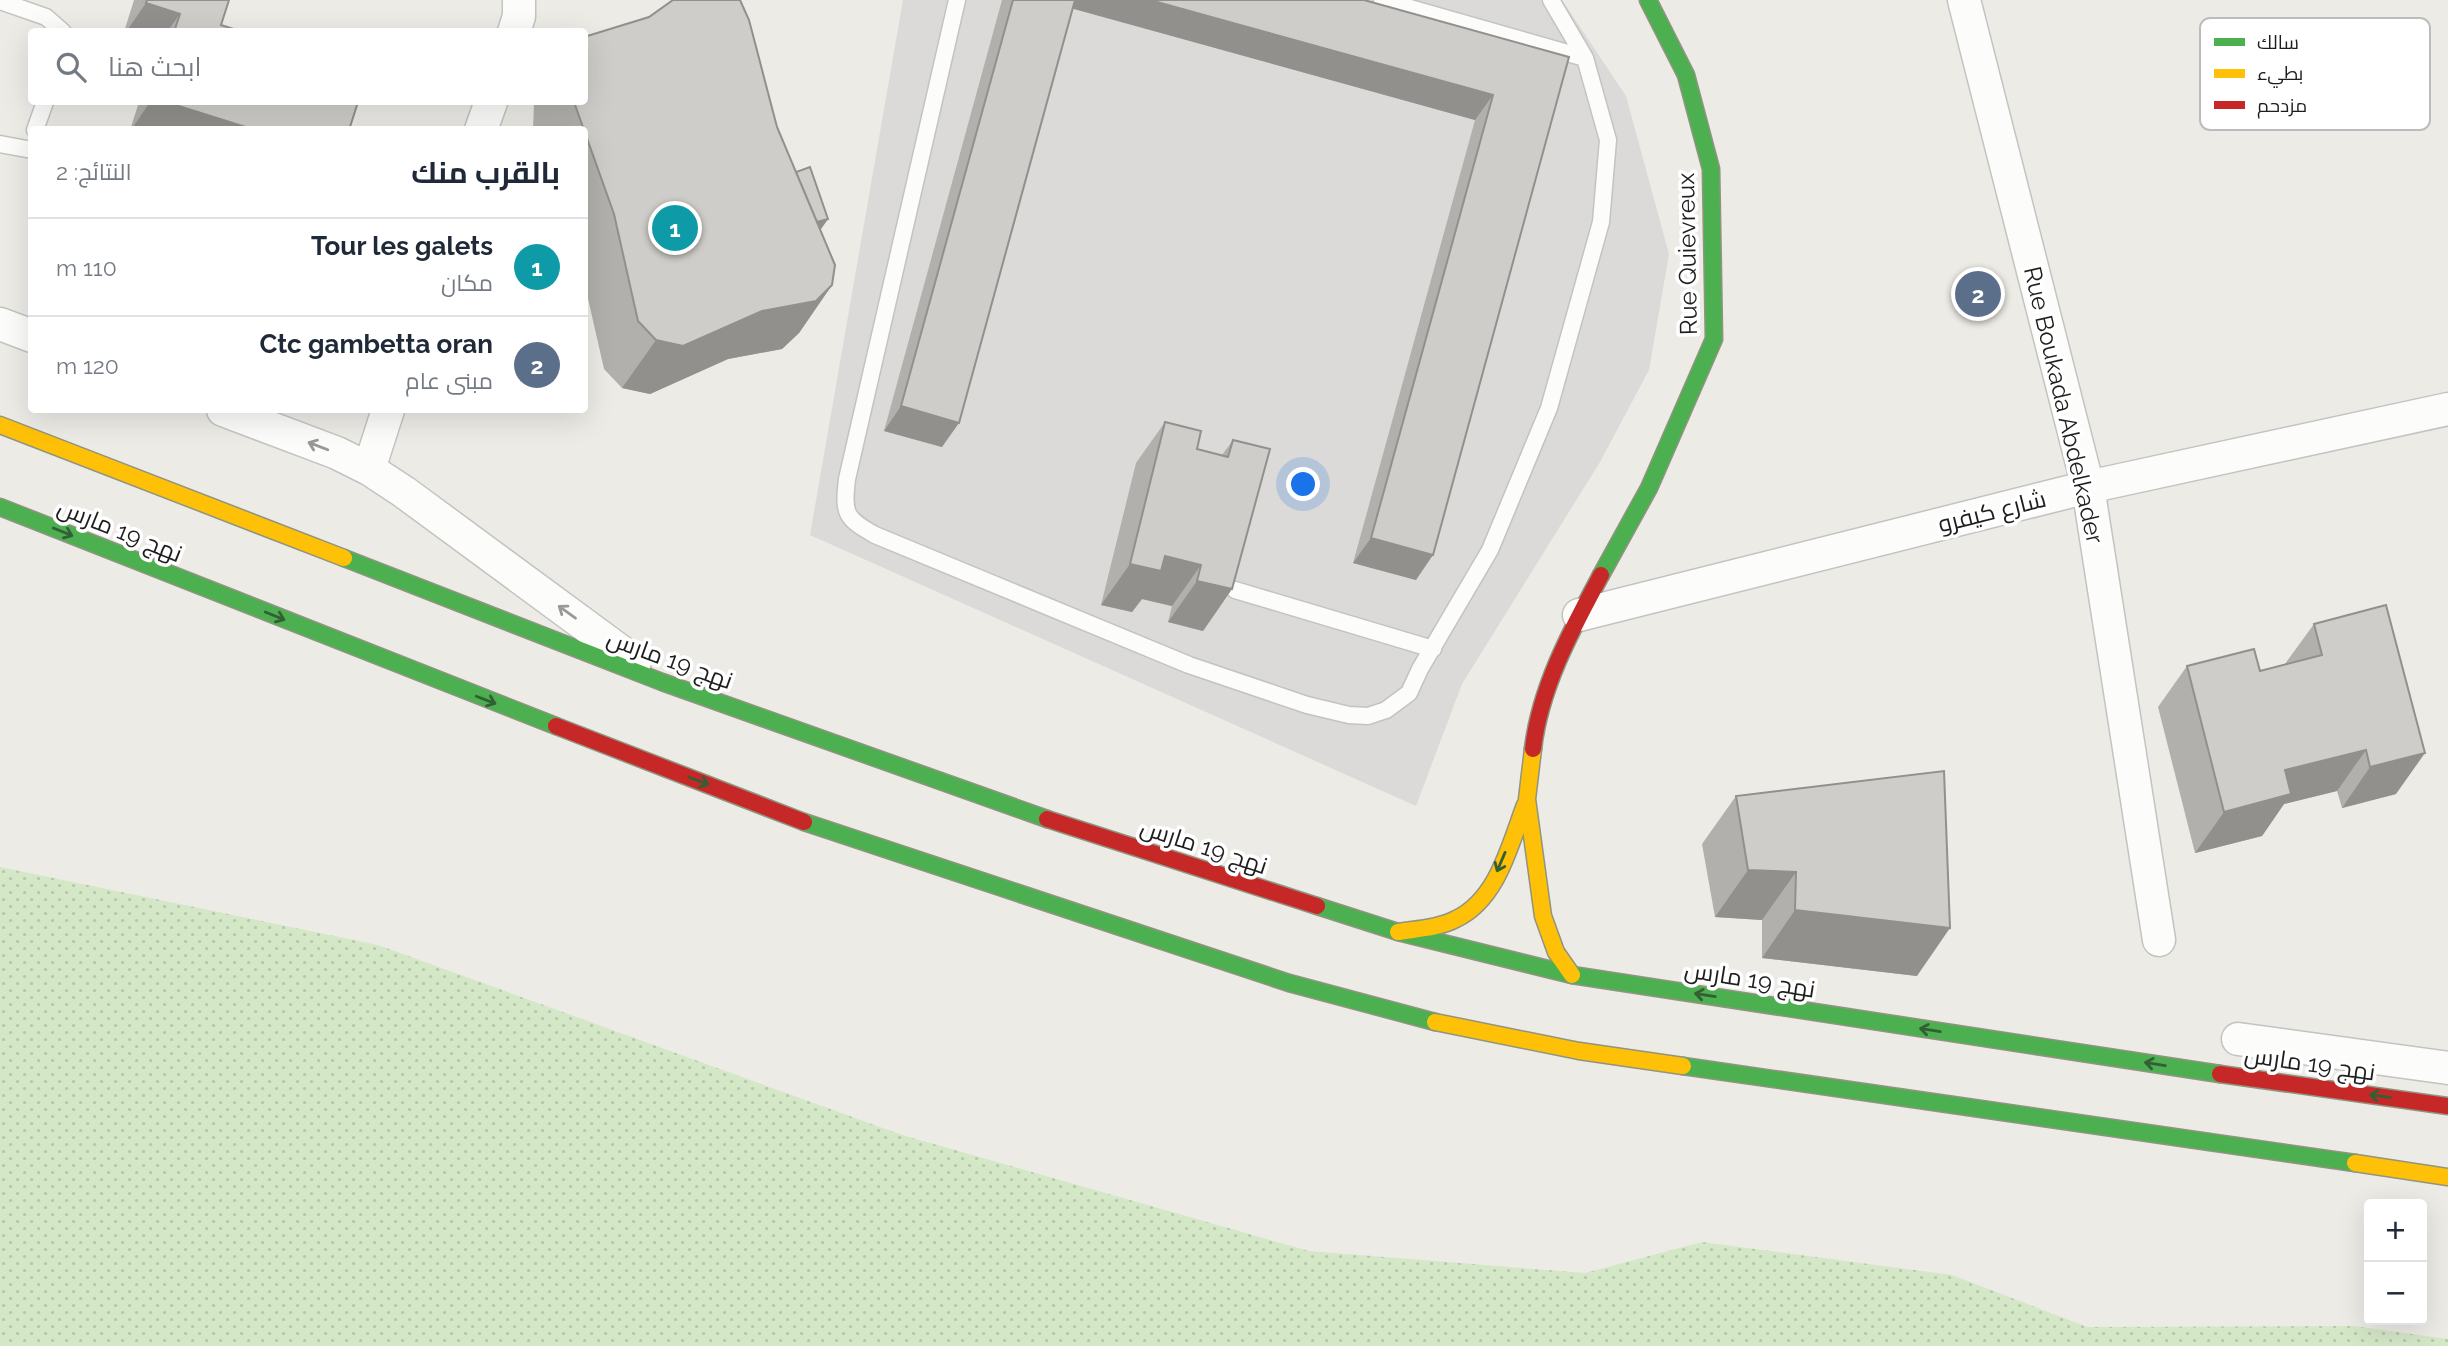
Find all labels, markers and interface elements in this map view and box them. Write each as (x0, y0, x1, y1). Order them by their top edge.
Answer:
legend (2200, 18, 2430, 130)
search box (28, 28, 588, 105)
text: سالك (2257, 31, 2299, 53)
icon: search (52, 48, 90, 86)
text: ابحث هنا (108, 52, 202, 82)
text: بطيء (2257, 62, 2303, 88)
text: مزدحم (2257, 94, 2307, 119)
text: بالقرب منك (411, 155, 560, 190)
text: النتائج: 2 (56, 158, 132, 185)
street label: Rue Quievreux (1671, 173, 1703, 335)
pin: 1 (652, 202, 698, 254)
text: Tour les galets (311, 231, 493, 261)
text: 110 m (56, 254, 117, 281)
text: 1 (531, 254, 543, 281)
street label: Rue Boukada Abdelkader (2018, 264, 2110, 547)
pin: 2 (1955, 268, 2001, 320)
text: مكان (441, 269, 493, 296)
text: Ctc gambetta oran (259, 329, 493, 359)
text: 120 m (56, 352, 119, 379)
text: 2 (531, 352, 544, 379)
text: مبنى عام (405, 367, 493, 394)
one-way arrow (307, 438, 329, 451)
your location (1286, 467, 1320, 501)
street label: شارع كيفرو (1935, 484, 2049, 540)
street label: نهج 19 مارس (53, 492, 187, 570)
one-way arrow (52, 526, 74, 539)
one-way arrow (558, 605, 577, 620)
one-way arrow (263, 610, 285, 623)
street label: نهج 19 مارس (602, 623, 737, 697)
one-way arrow (475, 694, 497, 707)
one-way arrow (687, 775, 709, 788)
street label: نهج 19 مارس (1136, 812, 1271, 882)
one-way arrow (1494, 851, 1507, 873)
street label: نهج 19 مارس (1682, 954, 1817, 1006)
one-way arrow (1695, 988, 1717, 1001)
one-way arrow (1919, 1023, 1942, 1036)
street label: نهج 19 مارس (2242, 1039, 2377, 1089)
one-way arrow (2144, 1057, 2167, 1070)
one-way arrow (2370, 1090, 2392, 1103)
map controls (2364, 1199, 2427, 1325)
button: + (2364, 1199, 2427, 1262)
button: − (2364, 1262, 2427, 1325)

